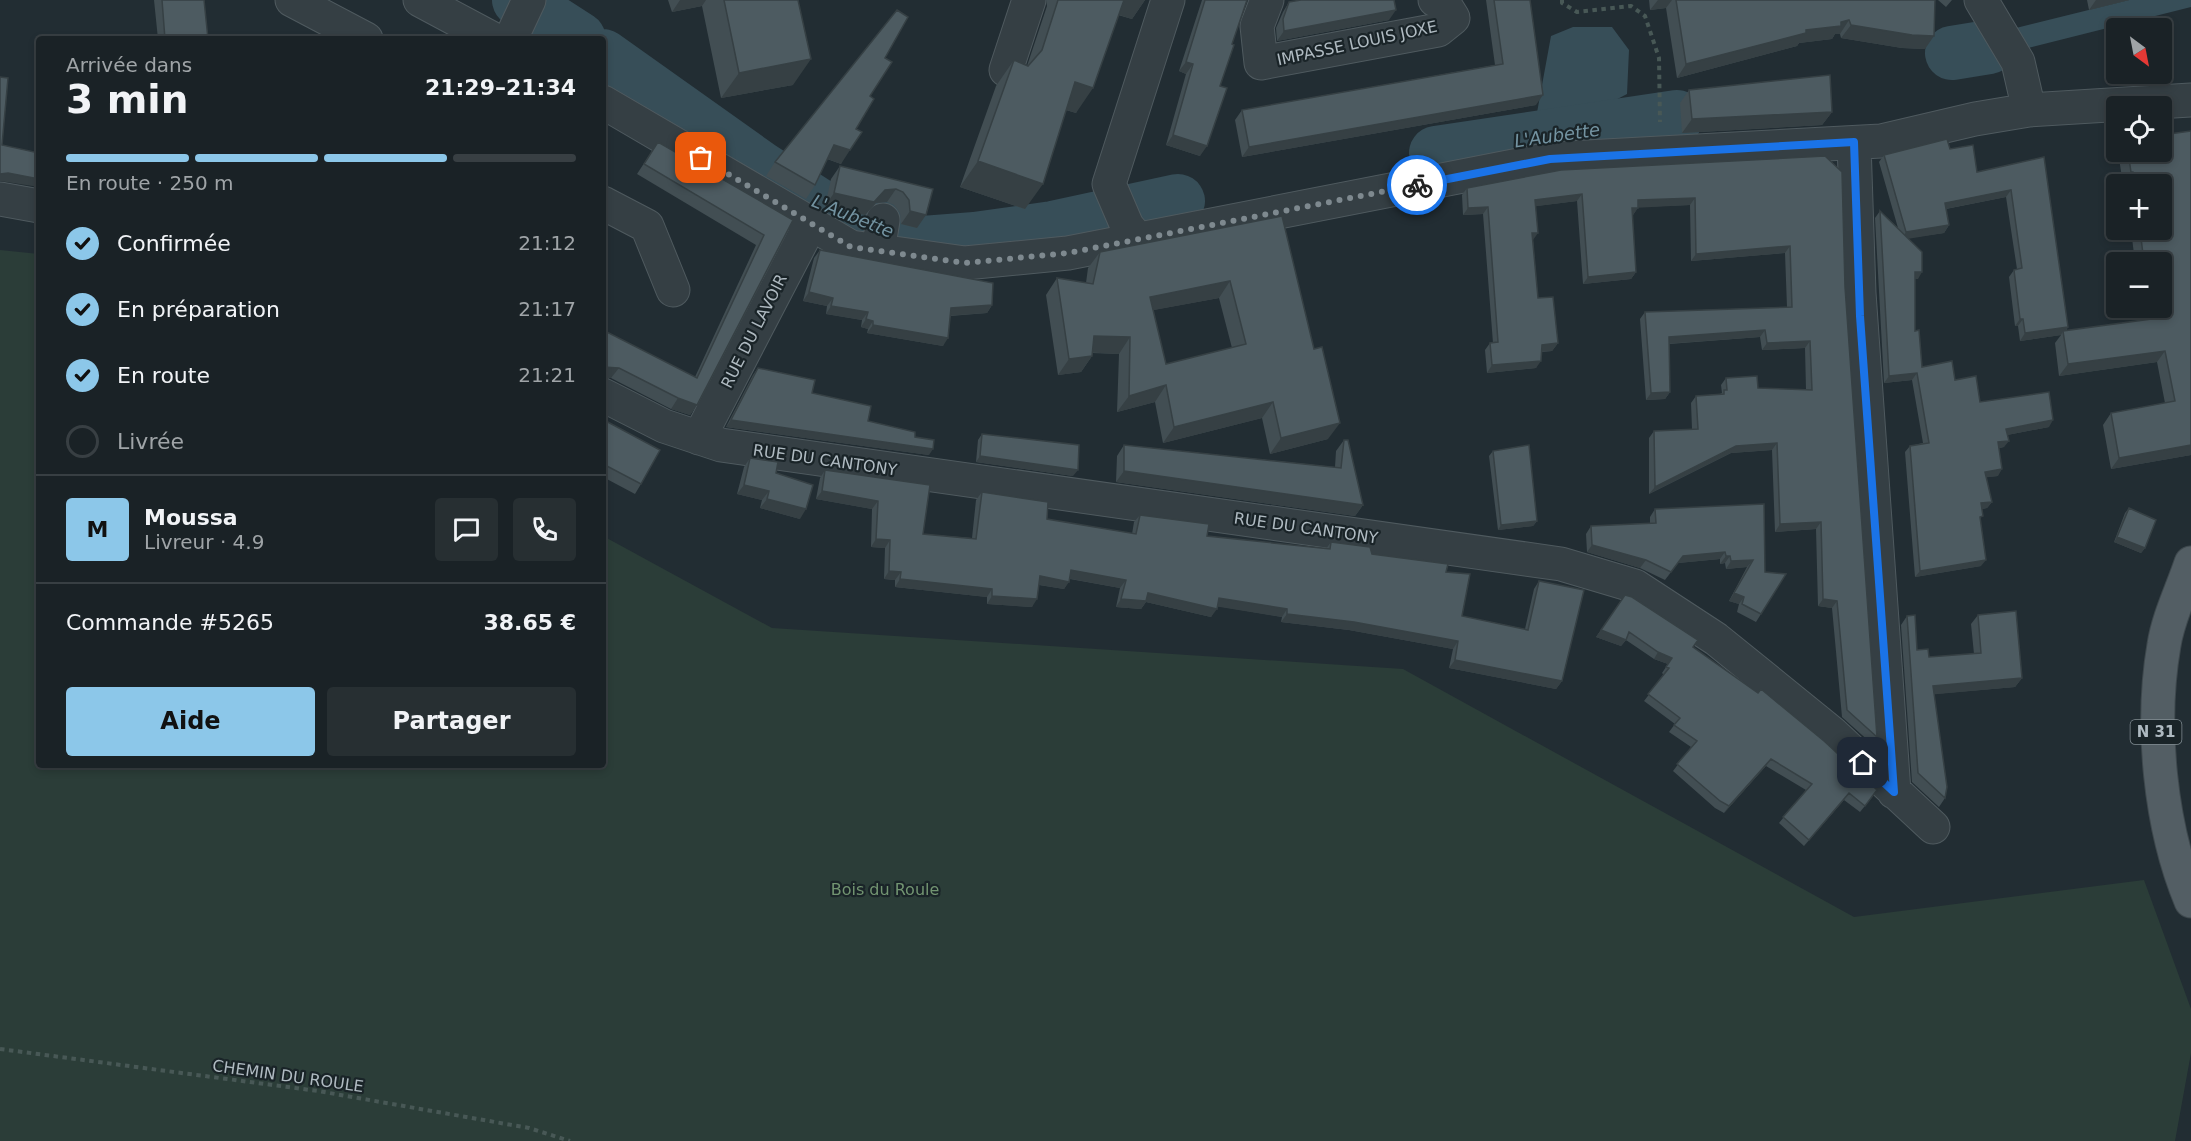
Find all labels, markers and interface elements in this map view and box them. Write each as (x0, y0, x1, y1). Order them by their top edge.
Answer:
street label: IMPASSE LOUIS JOXE (1275, 17, 1439, 69)
north arrow (2106, 18, 2172, 84)
map controls (2106, 18, 2172, 318)
text: Arrivée dans (66, 53, 192, 77)
text: 21:29–21:34 (425, 75, 576, 100)
text: 3 min (66, 77, 188, 122)
button: locate (2106, 96, 2172, 162)
water label: L'Aubette (1513, 119, 1601, 151)
pin (675, 132, 726, 183)
icon: bag (684, 141, 717, 174)
courier (1387, 155, 1447, 215)
icon: bike (1401, 169, 1434, 202)
text: En route · 250 m (66, 171, 234, 195)
button: + (2106, 174, 2172, 240)
water label: L'Aubette (809, 190, 897, 242)
icon: check (66, 227, 99, 260)
text: Confirmée (117, 231, 231, 256)
text: 21:12 (518, 231, 576, 255)
button: − (2106, 252, 2172, 318)
street label: RUE DU LAVOIR (717, 271, 791, 391)
icon: check (66, 293, 99, 326)
text: En préparation (117, 297, 280, 322)
text: 21:17 (518, 297, 576, 321)
icon: check (66, 359, 99, 392)
text: En route (117, 363, 210, 388)
text: 21:21 (518, 363, 576, 387)
text: Livrée (117, 429, 184, 454)
street label: RUE DU CANTONY (752, 440, 899, 480)
button: chat (435, 498, 498, 561)
button: phone (513, 498, 576, 561)
text: Moussa (144, 505, 238, 530)
street label: RUE DU CANTONY (1233, 508, 1380, 548)
text: M (87, 517, 108, 542)
text: Livreur · 4.9 (144, 530, 264, 554)
text: Commande #5265 (66, 610, 274, 635)
text: 38.65 € (483, 610, 576, 635)
button: Aide (66, 687, 315, 756)
button: Partager (327, 687, 576, 756)
road number: N 31 (2130, 720, 2182, 744)
pin (1837, 737, 1888, 788)
icon: home (1846, 746, 1879, 779)
park label: Bois du Roule (831, 880, 939, 899)
street label: CHEMIN DU ROULE (211, 1056, 365, 1096)

